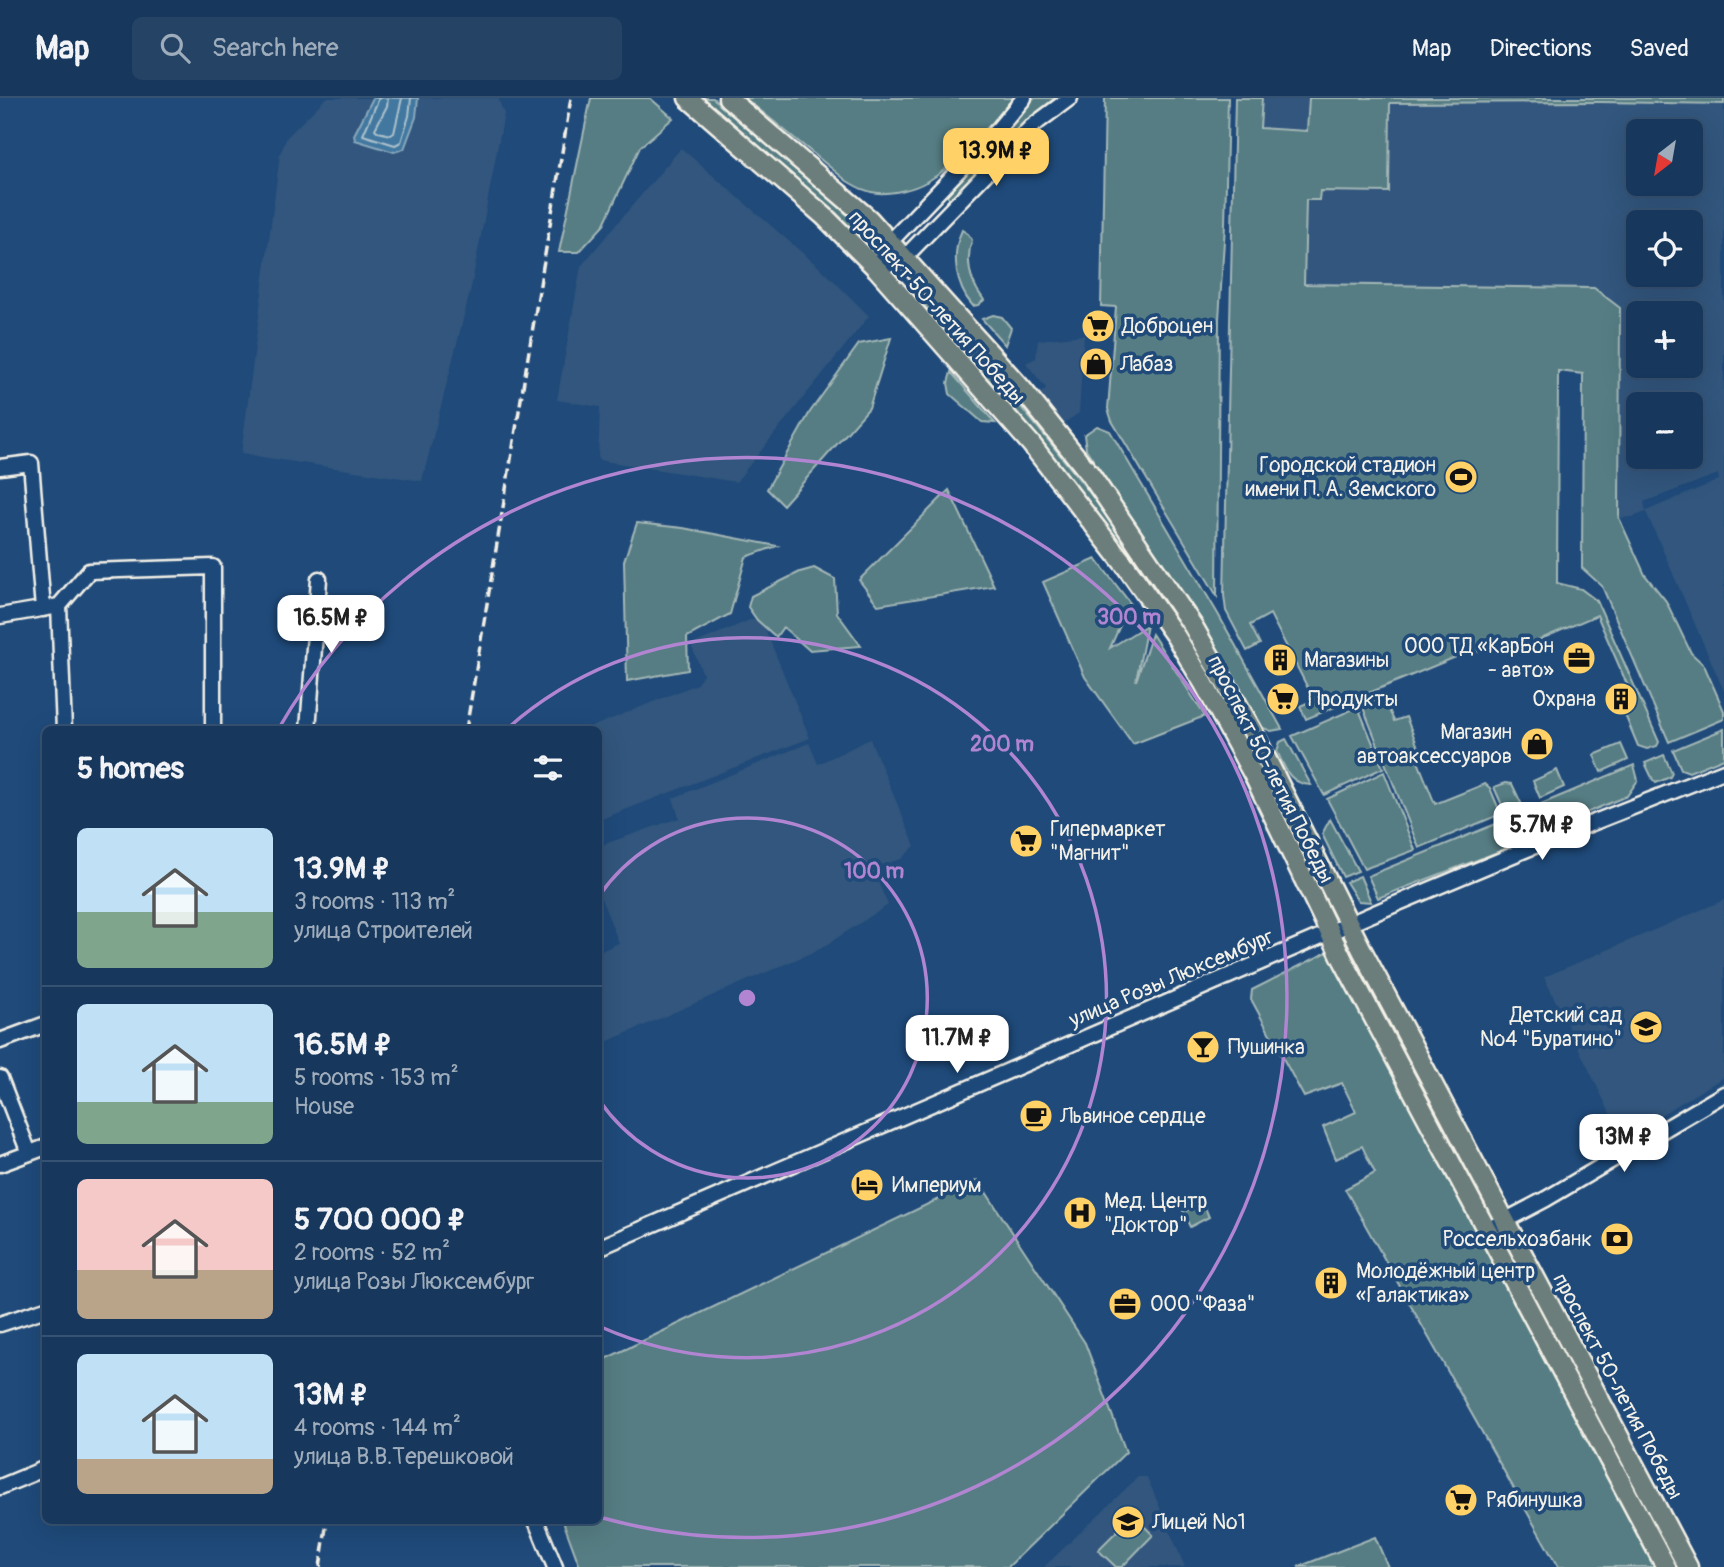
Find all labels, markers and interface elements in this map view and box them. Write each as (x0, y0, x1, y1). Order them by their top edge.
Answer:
search box (132, 17, 622, 80)
text: Map (35, 28, 90, 69)
icon: search (156, 29, 194, 67)
text: Search here (212, 32, 339, 64)
text: Map (1412, 34, 1452, 63)
text: Directions (1490, 34, 1591, 63)
text: Saved (1629, 34, 1689, 63)
north arrow (1626, 119, 1703, 196)
map controls (1626, 119, 1703, 469)
pin: 13.9M ₽ (931, 129, 1061, 188)
text: 13.9M ₽ (959, 136, 1033, 165)
street label: проспект 50-летия Победы (842, 205, 1031, 410)
button: locate (1626, 210, 1703, 287)
button: + (1626, 301, 1703, 378)
supermarket icon: Доброцен (1079, 307, 1117, 345)
place label: Доброцен (1121, 313, 1213, 340)
shop icon: Лабаз (1077, 345, 1115, 383)
place label: Лабаз (1119, 351, 1174, 378)
button: − (1626, 392, 1703, 469)
place label: Городской стадион имени П. А. Земского (1246, 452, 1436, 503)
sports icon: Городской стадион имени П. А. Земского (1442, 458, 1480, 496)
pin: 16.5M ₽ (266, 596, 396, 655)
text: 16.5M ₽ (293, 603, 369, 632)
text: 300 m (1097, 604, 1161, 631)
place label: ООО ТД «КарБон - авто» (1404, 633, 1554, 684)
office icon: ООО ТД «КарБон - авто» (1560, 639, 1598, 677)
building icon: Магазины (1261, 641, 1299, 679)
place label: Магазины (1304, 647, 1389, 674)
street label: проспект 50-летия Победы (1201, 651, 1340, 888)
supermarket icon: Продукты (1264, 680, 1302, 718)
building icon: Охрана (1602, 680, 1640, 718)
place label: Продукты (1308, 686, 1398, 713)
place label: Охрана (1532, 686, 1596, 713)
place label: Магазин автоаксессуаров (1357, 719, 1512, 770)
shop icon: Магазин автоаксессуаров (1518, 725, 1556, 763)
text: 200 m (970, 731, 1034, 758)
icon: filters (529, 749, 567, 787)
text: 5 homes (77, 750, 184, 787)
pin: 5.7M ₽ (1485, 802, 1599, 862)
text: 5.7M ₽ (1509, 810, 1575, 839)
place label: Гипермаркет "Магнит" (1050, 816, 1166, 867)
supermarket icon: Гипермаркет "Магнит" (1007, 822, 1045, 860)
text: 13.9M ₽ (294, 850, 391, 887)
icon: home (133, 856, 217, 940)
text: 100 m (844, 858, 904, 885)
text: 3 rooms · 113 m² (294, 887, 455, 916)
text: улица Строителей (294, 916, 473, 945)
street label: улица Розы Люксембург (1064, 923, 1277, 1034)
centre of rings (735, 986, 759, 1010)
place label: Детский сад №4 "Буратино" (1480, 1002, 1622, 1053)
school or university icon: Детский сад №4 "Буратино" (1627, 1008, 1665, 1046)
pin: 11.7M ₽ (892, 1016, 1022, 1075)
text: 11.7M ₽ (922, 1023, 992, 1052)
text: 16.5M ₽ (294, 1026, 392, 1063)
bar icon: Пушинка (1184, 1028, 1222, 1066)
icon: home (133, 1032, 217, 1116)
place label: Пушинка (1228, 1034, 1305, 1061)
text: 5 rooms · 153 m² (294, 1063, 459, 1092)
text: House (294, 1092, 354, 1121)
cafe icon: Львиное сердце (1017, 1097, 1055, 1135)
place label: Львиное сердце (1059, 1103, 1206, 1130)
pin: 13M ₽ (1575, 1114, 1673, 1174)
text: 13M ₽ (1595, 1122, 1653, 1151)
hotel icon: Империум (848, 1166, 886, 1204)
place label: Империум (892, 1172, 982, 1199)
place label: Мед. Центр "Доктор" (1104, 1188, 1207, 1239)
hospital icon: Мед. Центр "Доктор" (1061, 1194, 1099, 1232)
text: 5 700 000 ₽ (294, 1201, 466, 1238)
icon: home (133, 1207, 217, 1291)
bank icon: Россельхозбанк (1598, 1220, 1636, 1258)
place label: Россельхозбанк (1443, 1226, 1592, 1253)
text: 2 rooms · 52 m² (294, 1238, 450, 1267)
place label: Молодёжный центр «Галактика» (1356, 1258, 1535, 1309)
building icon: Молодёжный центр «Галактика» (1312, 1264, 1350, 1302)
text: улица Розы Люксембург (294, 1267, 534, 1296)
street label: проспект 50-летия Победы (1546, 1269, 1689, 1504)
office icon: ООО "Фаза" (1106, 1285, 1144, 1323)
place label: ООО "Фаза" (1150, 1291, 1255, 1318)
text: 13M ₽ (294, 1376, 369, 1413)
icon: home (133, 1382, 217, 1466)
text: 4 rooms · 144 m² (294, 1413, 461, 1442)
text: улица В.В.Терешковой (294, 1442, 514, 1471)
supermarket icon: Рябинушка (1442, 1481, 1480, 1519)
place label: Рябинушка (1486, 1487, 1583, 1514)
school or university icon: Лицей №1 (1109, 1503, 1147, 1541)
place label: Лицей №1 (1151, 1509, 1246, 1536)

